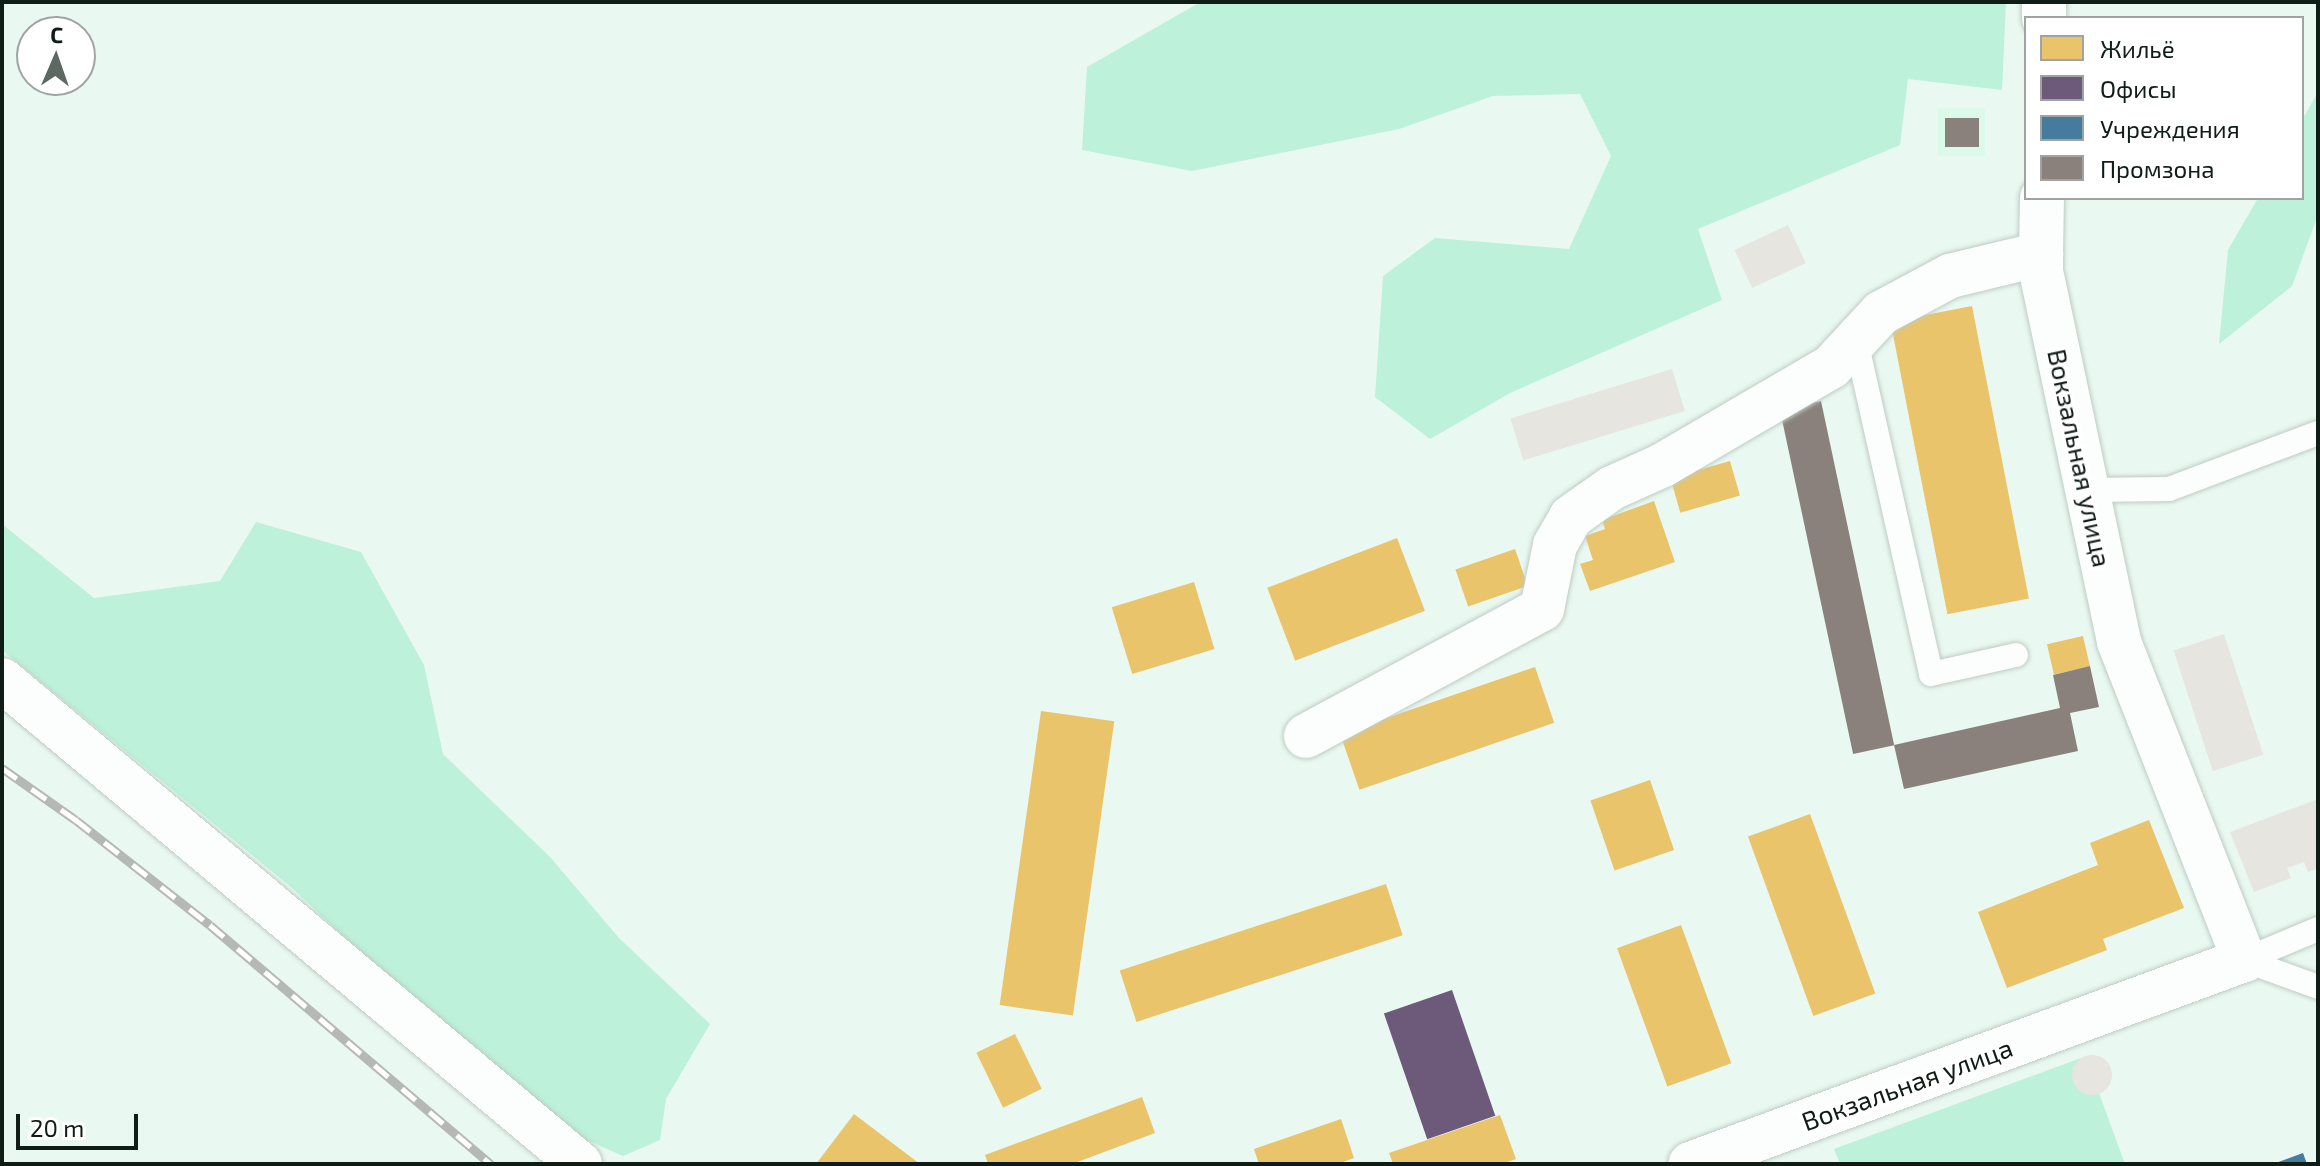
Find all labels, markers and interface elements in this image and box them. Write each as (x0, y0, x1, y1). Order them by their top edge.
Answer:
north arrow (16, 16, 96, 96)
legend (2024, 16, 2304, 200)
text: С (50, 21, 64, 47)
text: Жильё (2100, 34, 2175, 63)
text: Офисы (2100, 74, 2177, 103)
text: Учреждения (2100, 114, 2240, 143)
text: Промзона (2100, 154, 2215, 183)
street label: Вокзальная улица (2042, 346, 2118, 570)
street label: Вокзальная улица (1797, 1031, 2017, 1137)
scale bar (20, 1098, 142, 1148)
text: 20 m (30, 1113, 84, 1142)

